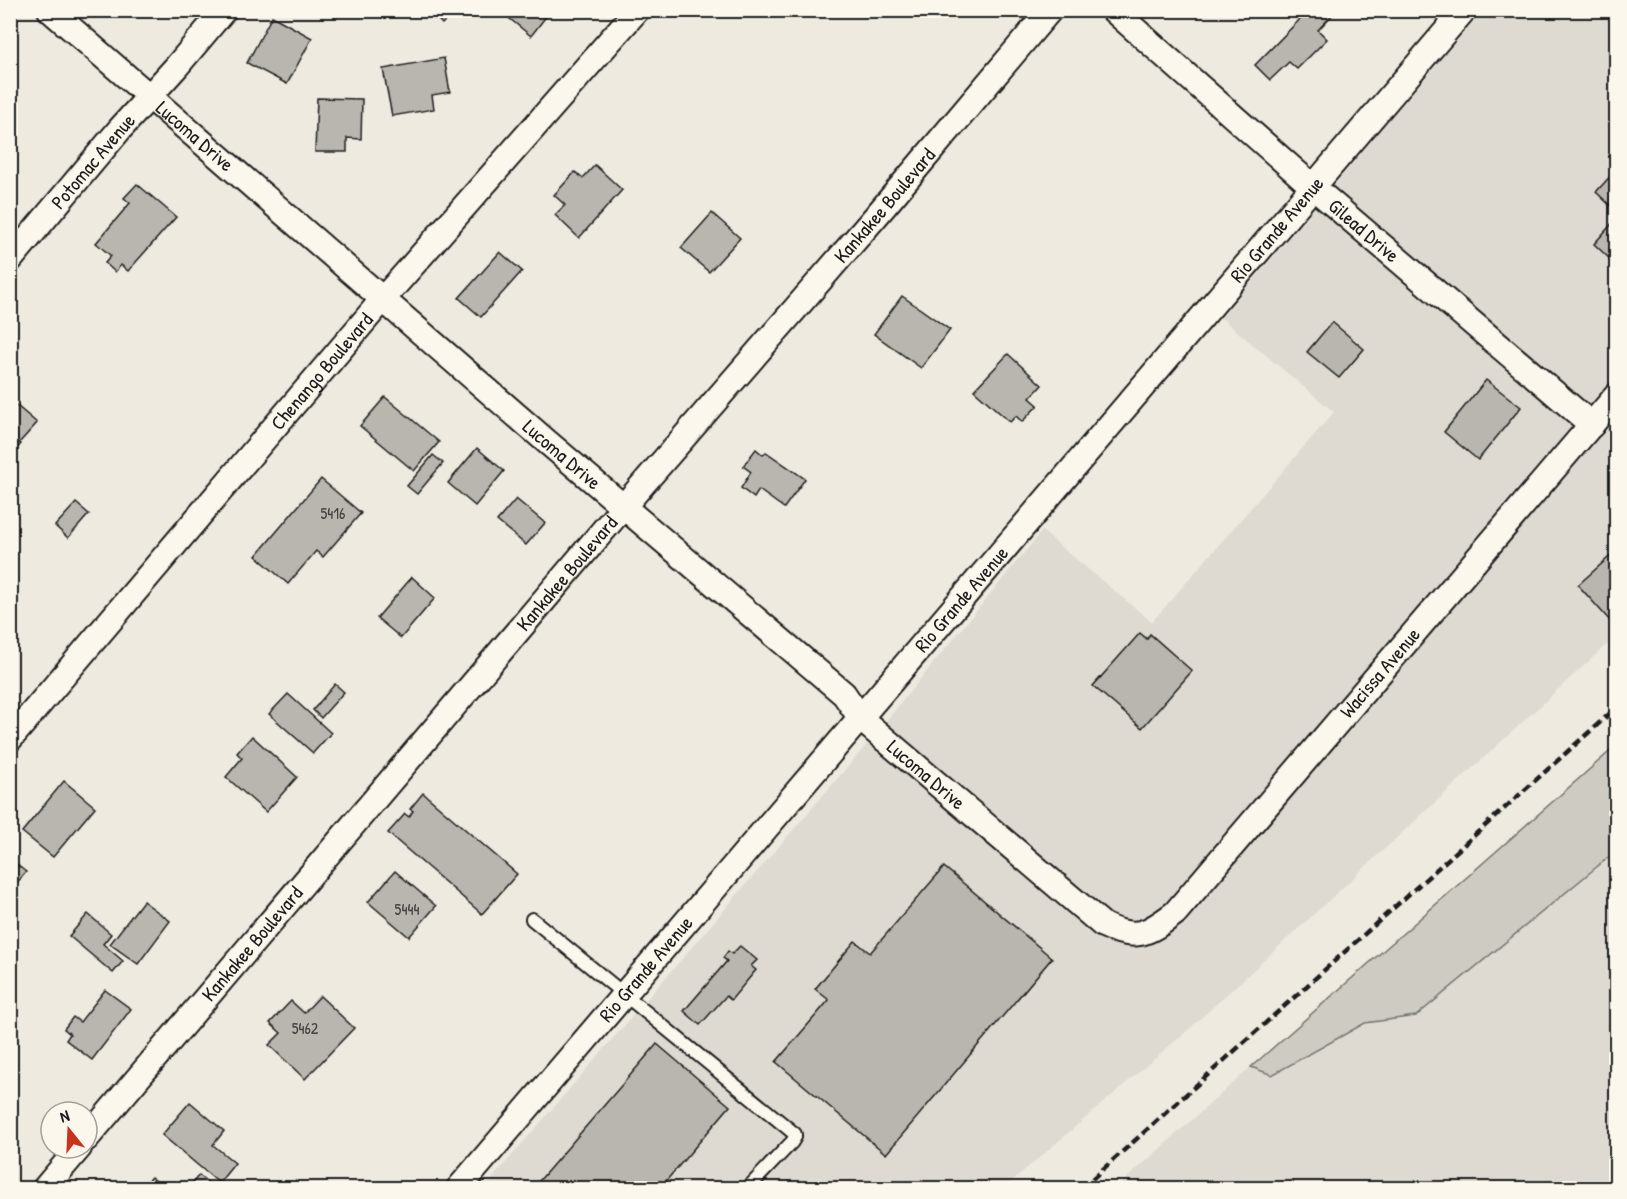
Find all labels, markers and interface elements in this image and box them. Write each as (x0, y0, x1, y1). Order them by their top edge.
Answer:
street label: Lucoma Drive (151, 94, 240, 177)
street label: Potomac Avenue (45, 107, 141, 214)
street label: Kankakee Boulevard (827, 142, 941, 268)
street label: Rio Grande Avenue (1223, 170, 1329, 288)
street label: Gilead Drive (1323, 192, 1405, 268)
street label: Chenango Boulevard (264, 307, 379, 435)
street label: Lucoma Drive (517, 413, 607, 495)
house number: 5416 (321, 502, 345, 524)
street label: Kankakee Boulevard (510, 510, 623, 636)
street label: Rio Grande Avenue (908, 540, 1014, 658)
street label: Wacissa Avenue (1333, 621, 1426, 723)
street label: Lucoma Drive (882, 733, 972, 815)
street label: Kankakee Boulevard (195, 880, 309, 1007)
house number: 5444 (395, 898, 419, 920)
street label: Rio Grande Avenue (593, 910, 699, 1027)
house number: 5462 (292, 1017, 319, 1039)
north arrow (39, 1100, 99, 1160)
text: N (57, 1104, 72, 1128)

